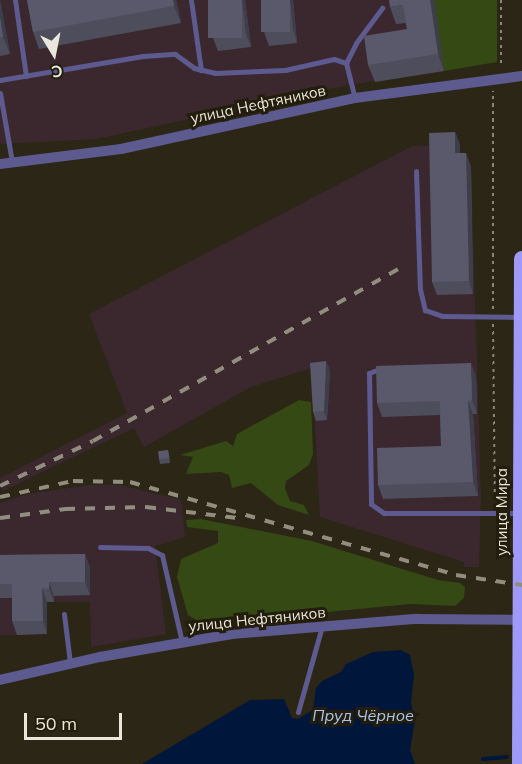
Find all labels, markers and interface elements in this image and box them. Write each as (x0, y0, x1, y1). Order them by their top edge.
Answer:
north arrow (24, 24, 84, 84)
text: С (50, 61, 64, 83)
street label: улица Нефтяников (189, 81, 327, 127)
street label: улица Мира (493, 468, 511, 556)
street label: улица Нефтяников (188, 603, 326, 635)
scale bar (27, 701, 124, 739)
water label: Пруд Чёрное (312, 705, 414, 725)
text: 50 m (35, 712, 77, 735)

